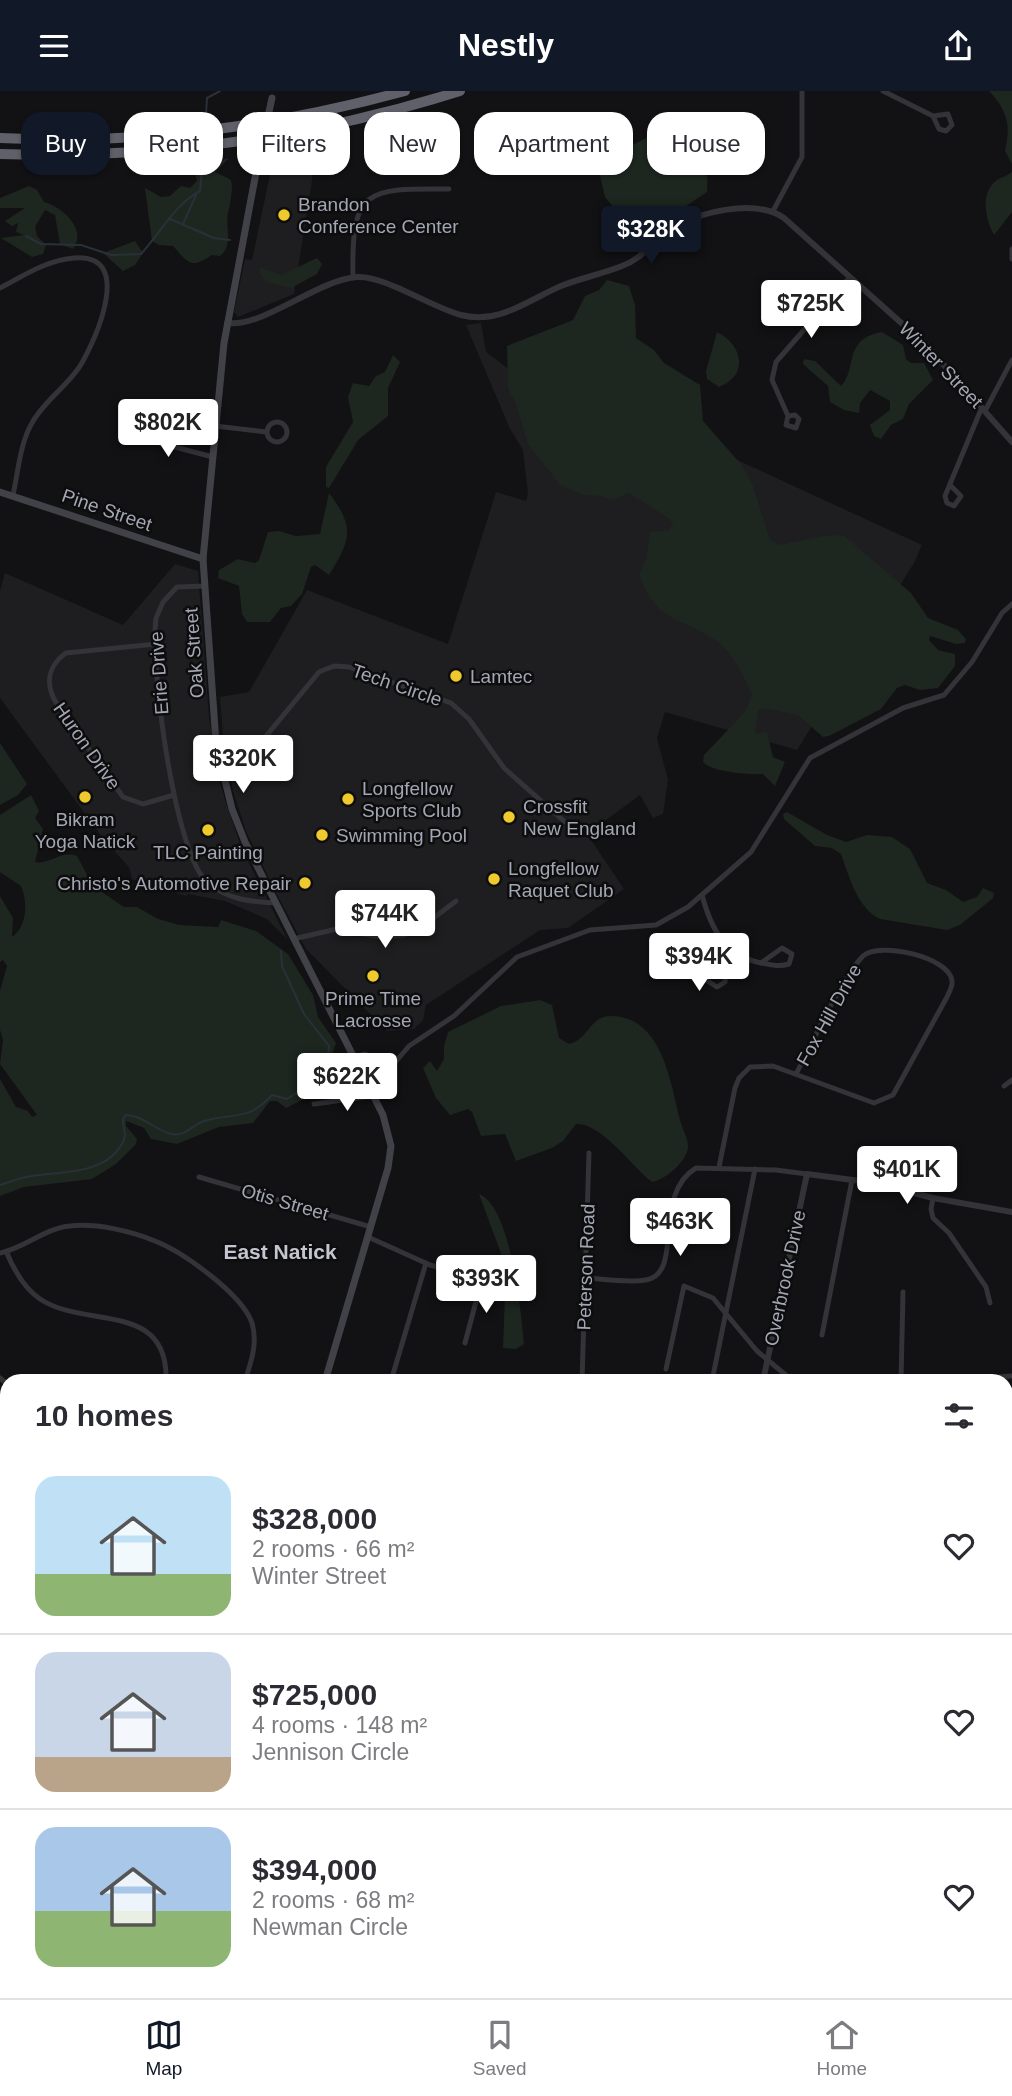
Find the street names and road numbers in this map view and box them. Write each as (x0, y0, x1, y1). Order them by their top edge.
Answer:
street label: Winter Street (895, 318, 988, 413)
street label: Pine Street (59, 485, 156, 535)
street label: Oak Street (180, 606, 208, 699)
street label: Erie Drive (146, 631, 172, 715)
street label: Tech Circle (349, 660, 445, 710)
street label: Huron Drive (49, 698, 125, 794)
street label: Fox Hill Drive (792, 961, 866, 1069)
street label: Otis Street (239, 1180, 332, 1225)
street label: Peterson Road (573, 1203, 599, 1331)
street label: Overbrook Drive (760, 1208, 810, 1348)

